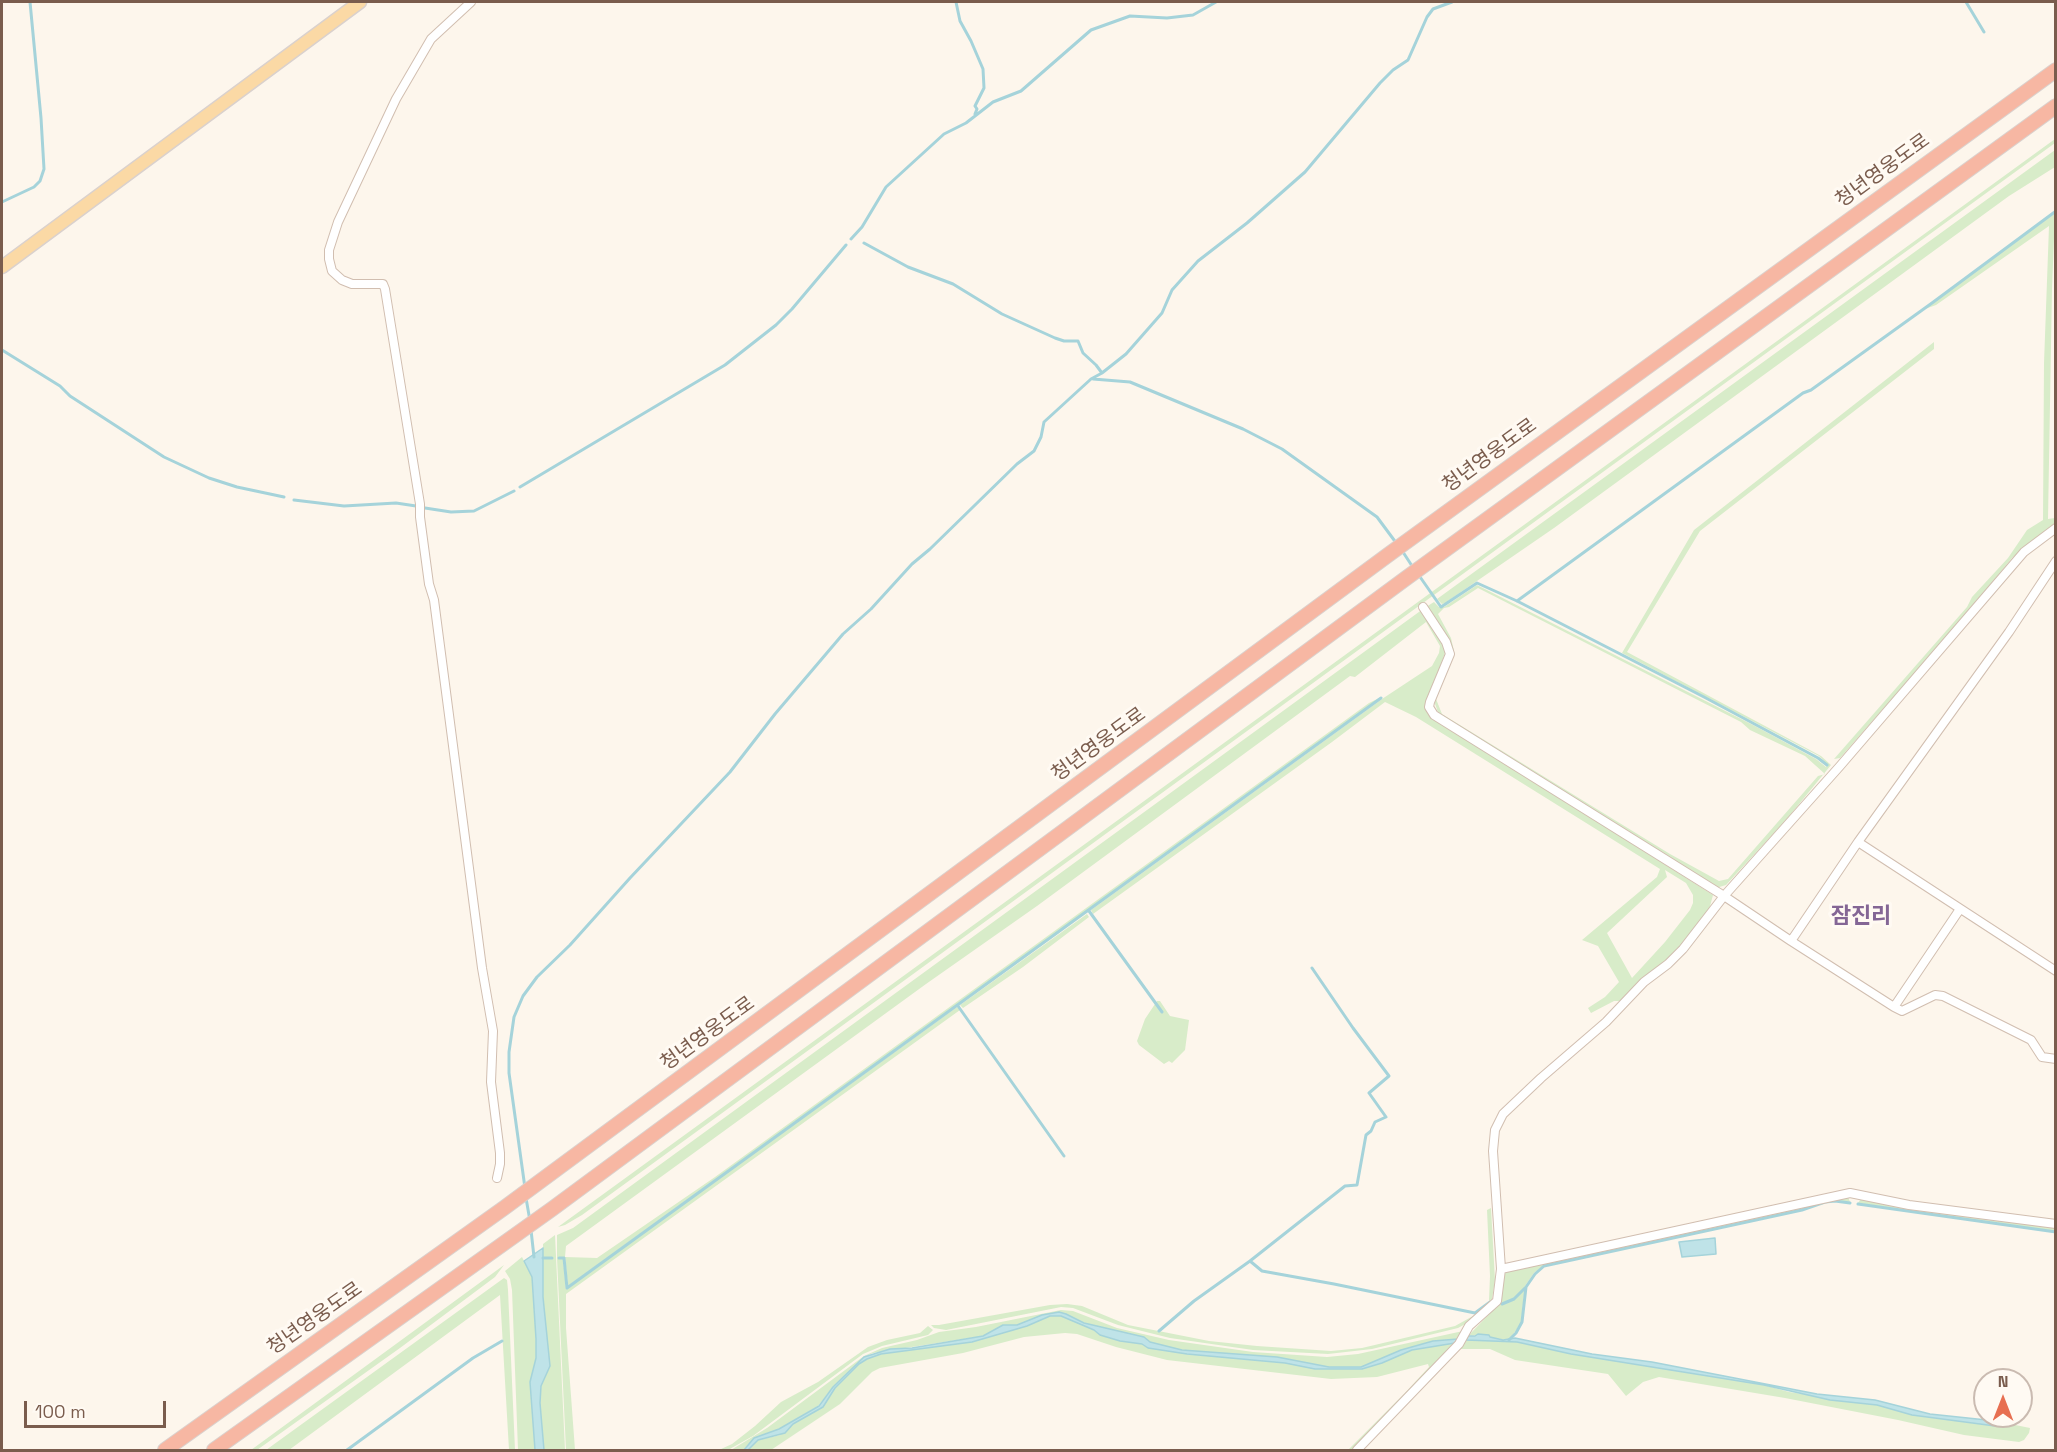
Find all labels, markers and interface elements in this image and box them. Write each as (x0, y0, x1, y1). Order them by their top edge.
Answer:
street label: 청년영웅도로 (1831, 129, 1935, 213)
street label: 청년영웅도로 (1438, 414, 1542, 498)
street label: 청년영웅도로 (1047, 703, 1151, 787)
district label: 잠진리 (1831, 904, 1891, 930)
street label: 청년영웅도로 (656, 992, 760, 1076)
street label: 청년영웅도로 (263, 1278, 367, 1360)
north arrow (1973, 1368, 2033, 1428)
text: N (1998, 1371, 2008, 1392)
scale bar (27, 1389, 170, 1427)
text: 100 m (35, 1400, 86, 1423)

